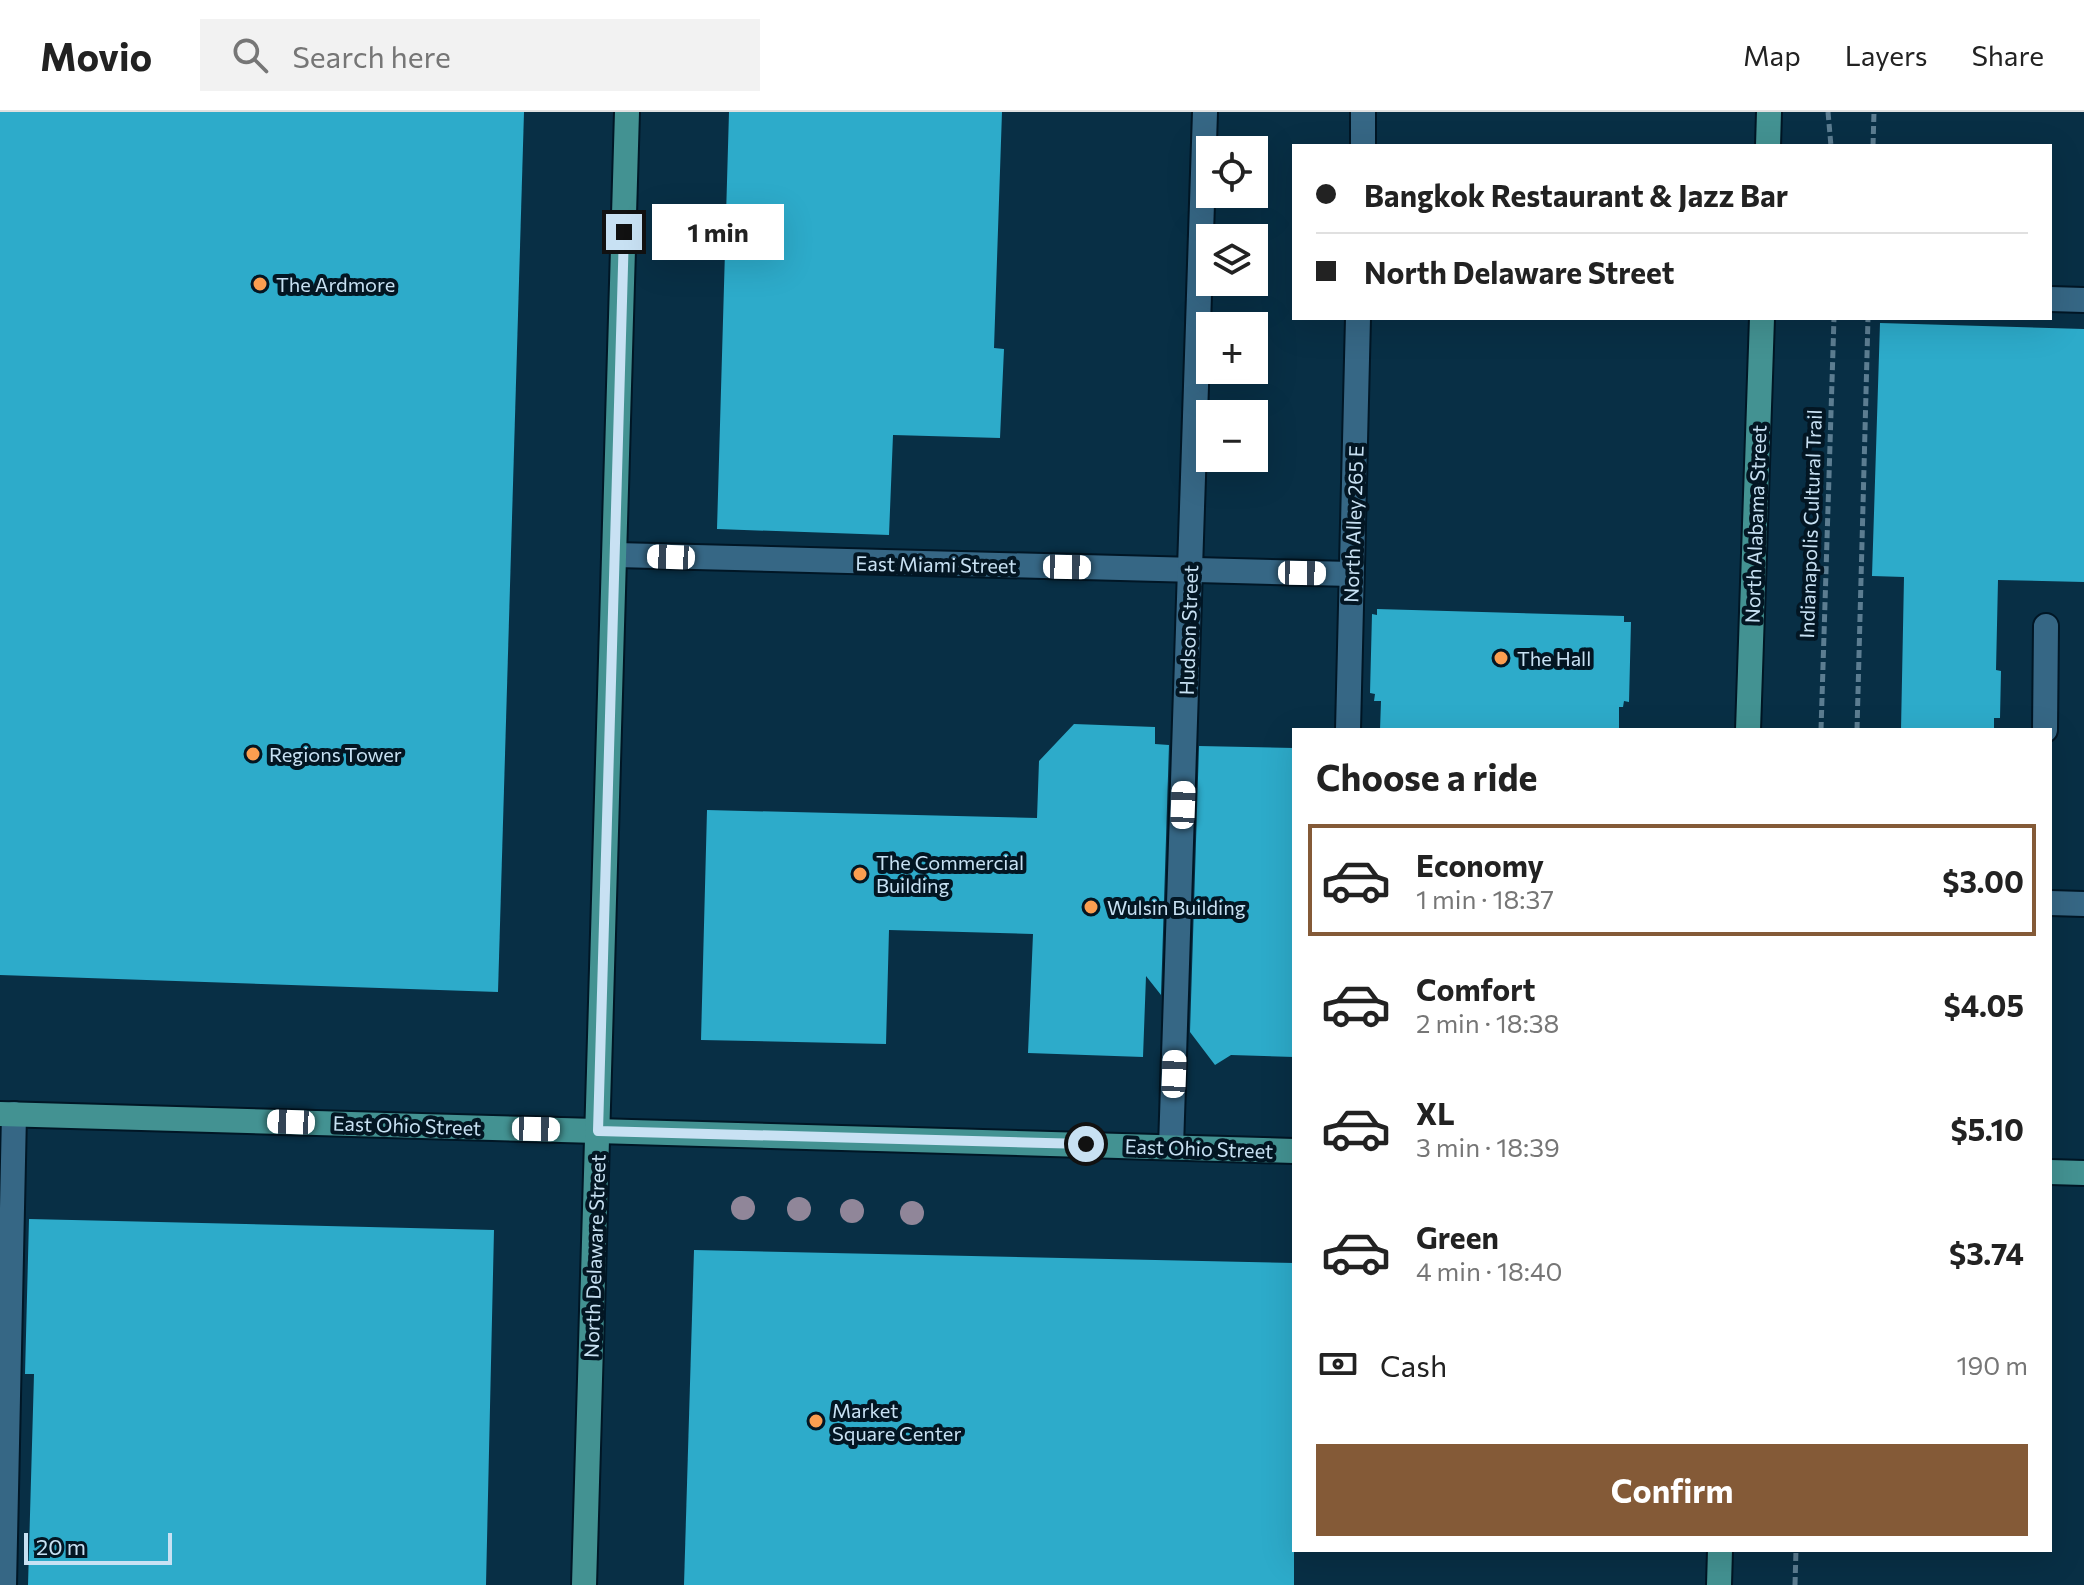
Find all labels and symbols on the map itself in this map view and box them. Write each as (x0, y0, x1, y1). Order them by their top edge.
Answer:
callout: 1 min (652, 204, 784, 260)
route end (606, 214, 642, 250)
place label: The Ardmore (276, 272, 395, 296)
marker: The Ardmore (251, 275, 269, 293)
street label: Indianapolis Cultural Trail (1794, 409, 1826, 639)
street label: North Alabama Street (1740, 424, 1770, 624)
street label: North Alley 265 E (1338, 445, 1368, 603)
car (647, 544, 695, 570)
street label: East Miami Street (855, 551, 1017, 577)
car (1043, 555, 1091, 579)
car (1278, 561, 1326, 585)
street label: Hudson Street (1174, 564, 1202, 696)
place label: The Hall (1517, 646, 1591, 670)
marker: The Hall (1492, 649, 1510, 667)
place label: Regions Tower (269, 742, 402, 766)
marker: Regions Tower (244, 745, 262, 763)
car (1170, 781, 1196, 829)
place label: The Commercial Building (876, 850, 1024, 897)
marker: The Commercial Building (851, 865, 869, 883)
place label: Wulsin Building (1107, 895, 1246, 919)
marker: Wulsin Building (1082, 898, 1100, 916)
car (1161, 1050, 1187, 1098)
car (267, 1109, 315, 1135)
street label: East Ohio Street (332, 1110, 482, 1140)
car (512, 1117, 560, 1141)
route start (1068, 1126, 1104, 1162)
street label: East Ohio Street (1124, 1133, 1274, 1163)
street label: North Delaware Street (578, 1154, 610, 1358)
place label: Market Square Center (832, 1398, 961, 1445)
marker: Market Square Center (807, 1412, 825, 1430)
scale bar (24, 1529, 172, 1565)

